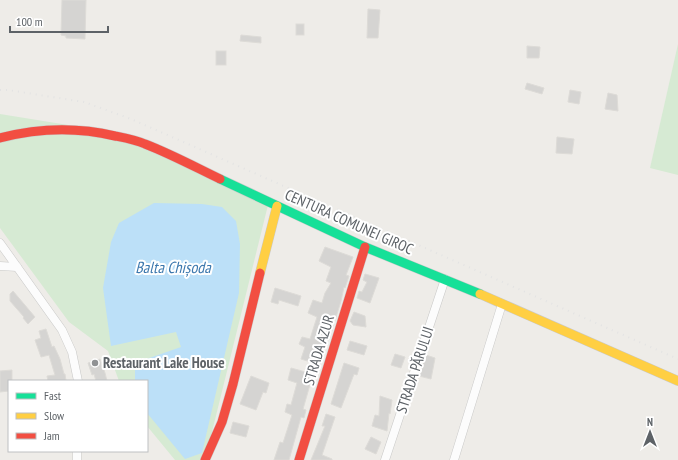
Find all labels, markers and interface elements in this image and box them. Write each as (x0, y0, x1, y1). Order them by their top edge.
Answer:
scale bar (10, 8, 108, 34)
text: 100 m (16, 14, 43, 29)
street label: CENTURA COMUNEI GIROC (282, 185, 416, 258)
water label: Balta Chișoda (135, 257, 212, 277)
street label: STRADA AZUR (299, 312, 338, 387)
street label: STRADA PĂRULUI (392, 324, 437, 416)
place label: Restaurant Lake House (103, 353, 225, 372)
marker: Restaurant Lake House (90, 358, 100, 368)
legend (8, 380, 148, 452)
text: Fast (44, 388, 62, 403)
text: Slow (44, 408, 65, 423)
north arrow (630, 412, 670, 452)
text: N (647, 415, 653, 429)
text: Jam (43, 428, 60, 443)

